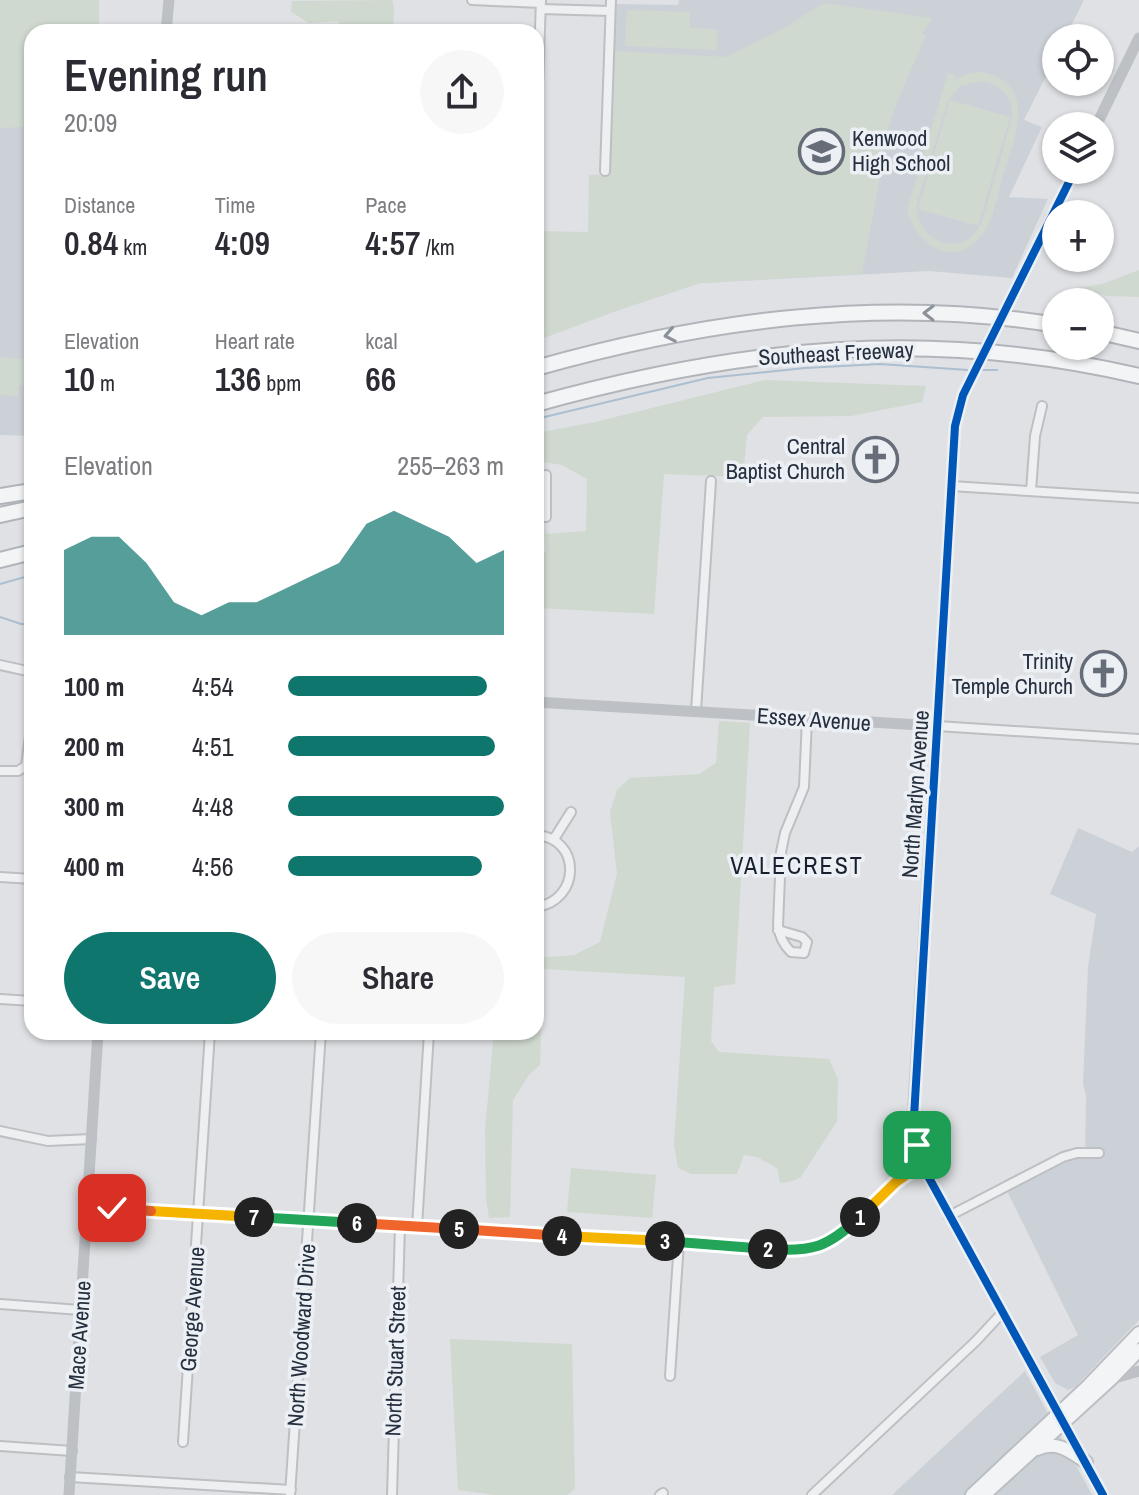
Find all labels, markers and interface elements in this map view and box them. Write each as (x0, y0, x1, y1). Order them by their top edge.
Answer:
map controls (1042, 24, 1114, 360)
button: locate (1042, 24, 1114, 96)
text: Evening run (64, 45, 268, 105)
button: share (420, 50, 504, 134)
text: 20:09 (64, 105, 117, 140)
button: layers (1042, 112, 1114, 184)
place label: Kenwood High School (852, 123, 950, 178)
school or university icon: Kenwood High School (797, 127, 845, 175)
text: Distance (64, 190, 135, 220)
text: Time (215, 190, 255, 220)
text: Pace (365, 190, 406, 220)
button: + (1042, 200, 1114, 272)
text: 0.84 (64, 220, 118, 266)
text: 4:09 (215, 220, 270, 266)
text: 4:57 (365, 220, 421, 266)
text: km (118, 232, 147, 262)
text: /km (421, 232, 455, 262)
button: − (1042, 288, 1114, 360)
one-way arrow (922, 305, 935, 322)
one-way arrow (663, 325, 677, 342)
text: Elevation (64, 326, 139, 356)
text: Heart rate (215, 326, 295, 356)
text: kcal (365, 326, 397, 356)
street label: Southeast Freeway (758, 334, 914, 372)
text: 10 (64, 356, 95, 402)
text: 136 (215, 356, 261, 402)
text: 66 (365, 356, 396, 402)
text: m (95, 368, 115, 398)
text: bpm (261, 368, 301, 398)
place label: Central Baptist Church (726, 431, 845, 486)
church icon: Central Baptist Church (852, 435, 900, 483)
text: Elevation (64, 448, 153, 483)
text: 255–263 m (397, 448, 504, 483)
place label: Trinity Temple Church (952, 646, 1073, 701)
church icon: Trinity Temple Church (1080, 650, 1128, 698)
text: 100 m (64, 669, 124, 704)
text: 4:54 (192, 669, 234, 704)
street label: Essex Avenue (756, 700, 872, 738)
street label: North Marlyn Avenue (894, 709, 936, 879)
text: 200 m (64, 729, 124, 764)
text: 4:51 (192, 729, 234, 764)
text: 300 m (64, 789, 124, 824)
text: 4:48 (192, 789, 234, 824)
text: 400 m (64, 849, 124, 884)
text: 4:56 (192, 849, 234, 884)
district label: VALECREST (730, 849, 864, 881)
button: Save (64, 932, 276, 1024)
button: Share (292, 932, 504, 1024)
pin (883, 1111, 951, 1179)
icon: arrive (895, 1123, 939, 1167)
pin (78, 1174, 146, 1242)
icon: check (90, 1186, 134, 1230)
pin: 7 (234, 1197, 274, 1237)
pin: 1 (840, 1197, 880, 1237)
text: 7 (249, 1202, 259, 1232)
text: 1 (855, 1202, 865, 1232)
pin: 6 (337, 1203, 377, 1243)
text: 6 (352, 1208, 362, 1238)
pin: 5 (439, 1209, 479, 1249)
text: 5 (454, 1214, 464, 1244)
pin: 4 (542, 1216, 582, 1256)
text: 4 (557, 1221, 567, 1251)
pin: 3 (645, 1221, 685, 1261)
text: 3 (660, 1226, 670, 1256)
pin: 2 (748, 1229, 788, 1269)
text: 2 (763, 1234, 773, 1264)
street label: North Woodward Drive (280, 1243, 322, 1427)
street label: George Avenue (173, 1246, 211, 1372)
street label: Mace Avenue (60, 1280, 98, 1390)
street label: North Stuart Street (377, 1285, 413, 1437)

